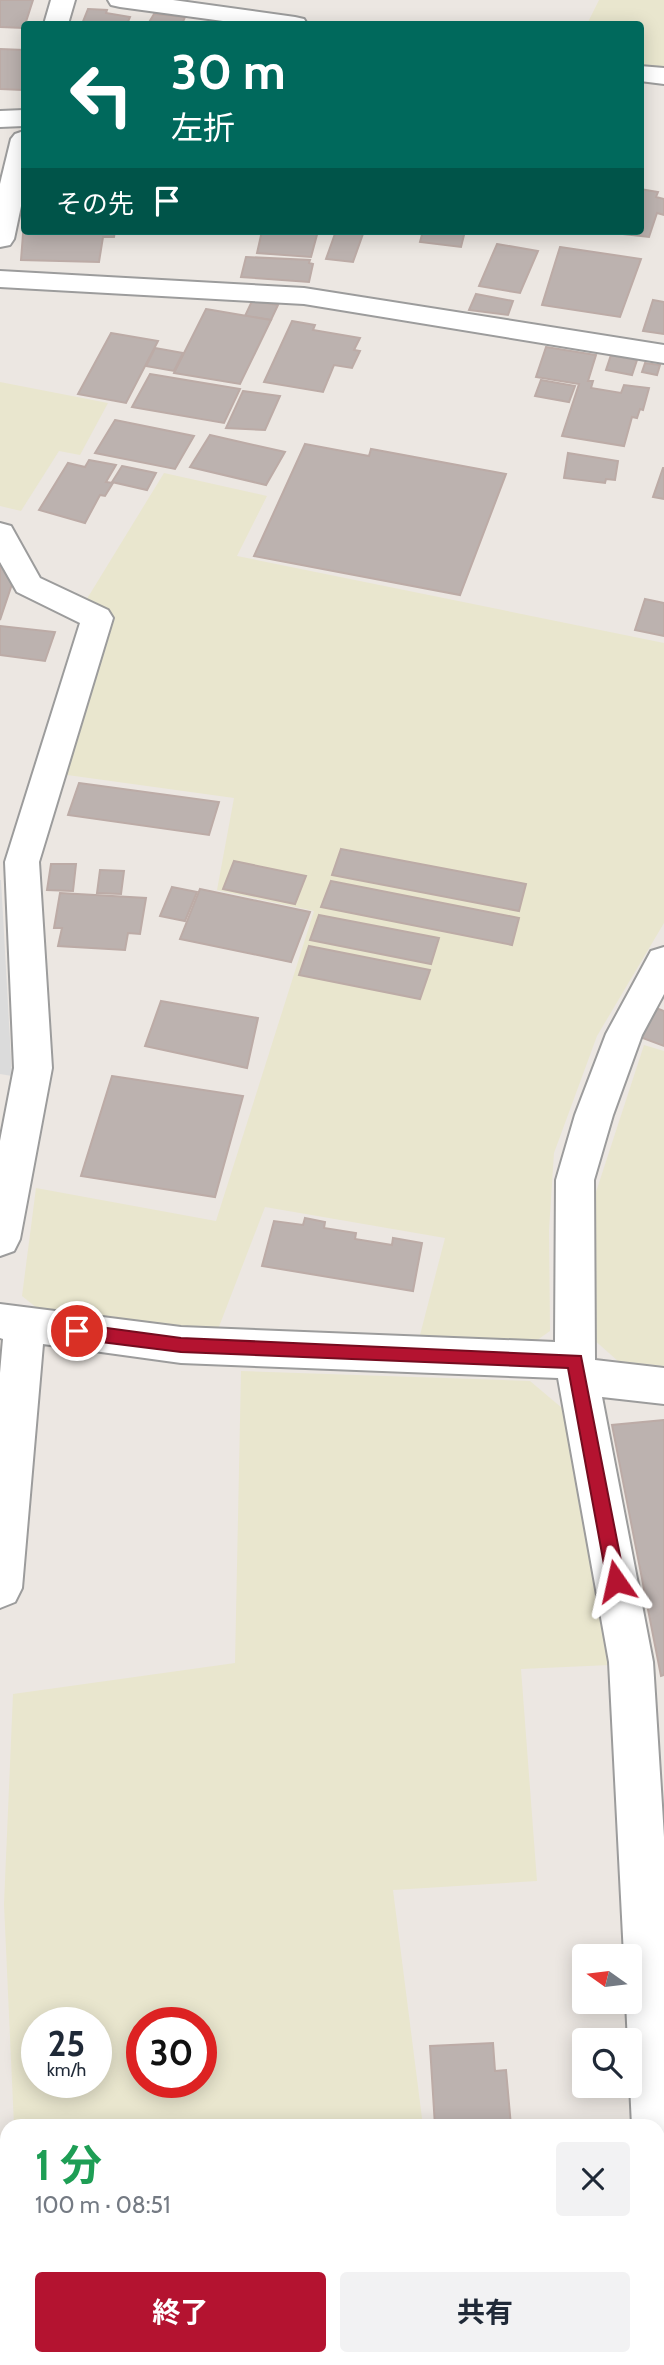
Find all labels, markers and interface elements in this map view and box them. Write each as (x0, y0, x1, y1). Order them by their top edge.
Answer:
text: 30 m (171, 42, 286, 101)
icon: left (56, 49, 147, 140)
text: 左折 (171, 108, 235, 147)
icon: arrive (148, 182, 186, 220)
text: その先 (56, 188, 134, 220)
pin (47, 1301, 107, 1361)
icon: arrive (58, 1312, 96, 1350)
position arrow (579, 1544, 653, 1618)
north arrow (572, 1944, 642, 2014)
map controls (572, 1944, 642, 2098)
speed limit sign: 30 (126, 2007, 217, 2098)
text: 25 (48, 2022, 85, 2065)
button: search (572, 2028, 642, 2098)
text: km/h (47, 2059, 86, 2081)
text: 1 分 (35, 2139, 102, 2191)
button: close (556, 2142, 630, 2216)
text: 100 m · 08:51 (35, 2191, 171, 2219)
button: 終了 (35, 2272, 326, 2352)
button: 共有 (340, 2272, 630, 2352)

